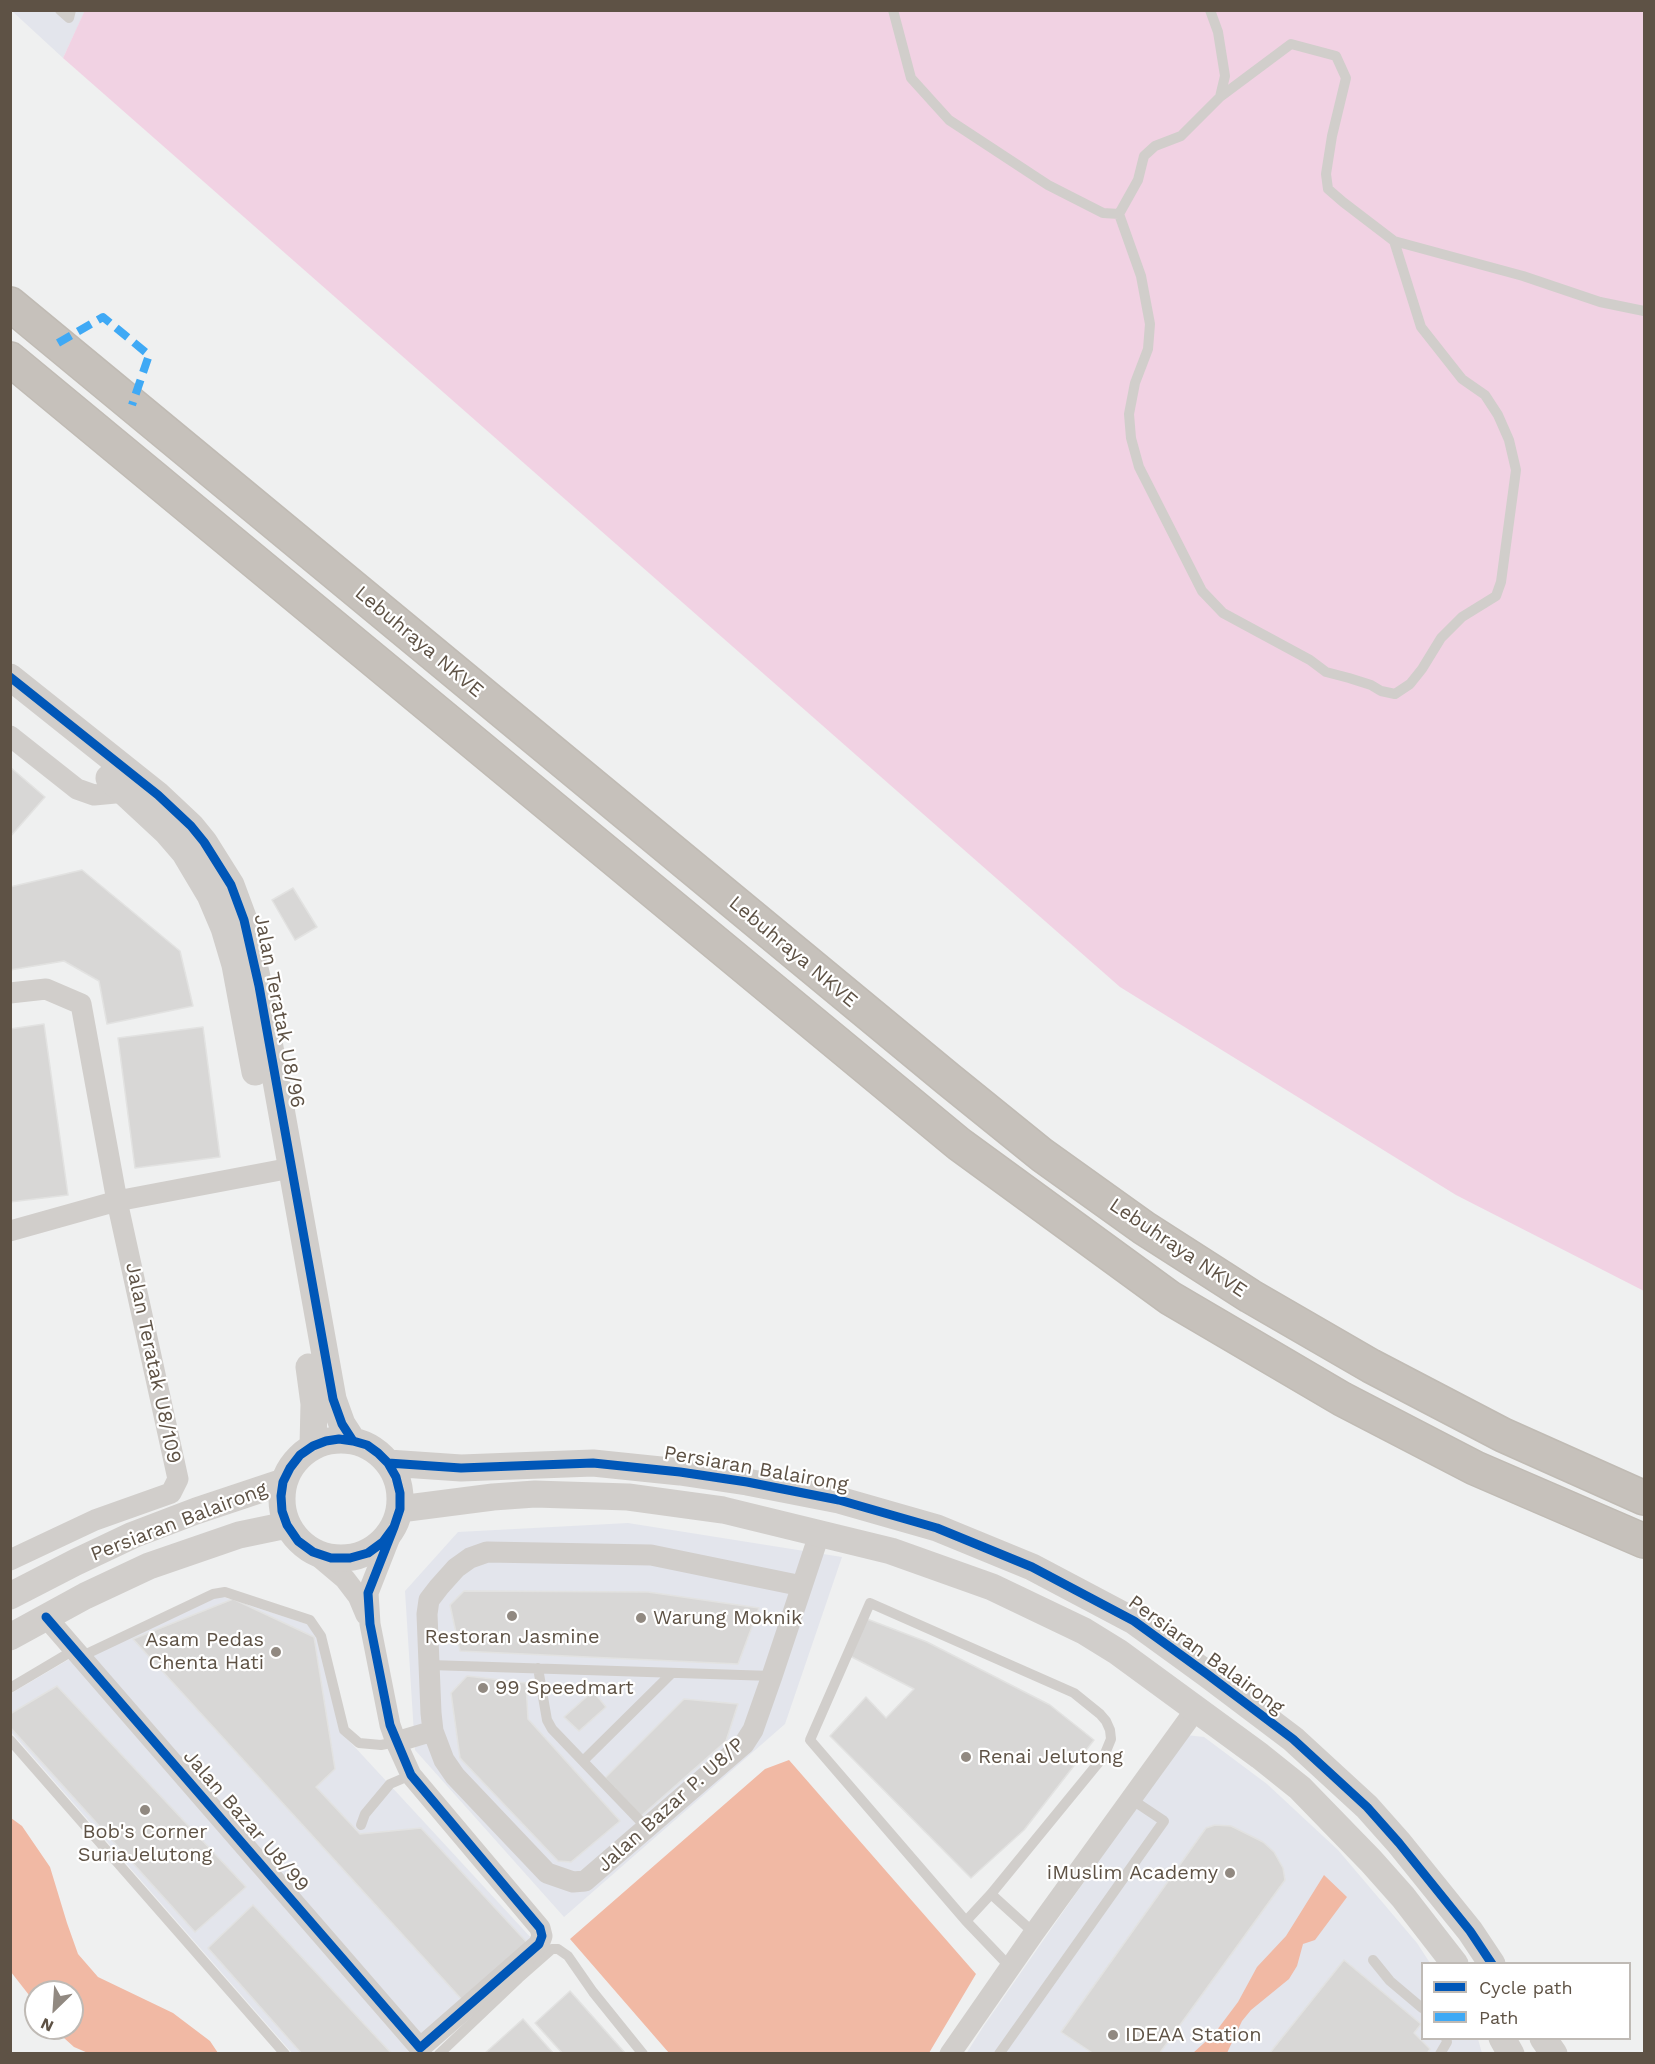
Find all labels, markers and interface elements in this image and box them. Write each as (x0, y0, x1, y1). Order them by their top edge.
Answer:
street label: Lebuhraya NKVE (350, 581, 488, 703)
street label: Lebuhraya NKVE (724, 891, 862, 1013)
street label: Jalan Teratak U8/96 (248, 912, 310, 1110)
street label: Lebuhraya NKVE (1105, 1193, 1251, 1303)
street label: Jalan Teratak U8/109 (120, 1260, 186, 1466)
street label: Persiaran Balairong (662, 1441, 850, 1497)
street label: Persiaran Balairong (87, 1477, 271, 1567)
street label: Persiaran Balairong (1123, 1590, 1289, 1720)
place label: Warung Moknik (653, 1606, 802, 1630)
marker: Restoran Jasmine (505, 1609, 519, 1623)
marker: Warung Moknik (634, 1611, 648, 1625)
place label: Restoran Jasmine (425, 1625, 599, 1649)
place label: Asam Pedas Chenta Hati (145, 1628, 264, 1675)
marker: Asam Pedas Chenta Hati (269, 1645, 283, 1659)
place label: 99 Speedmart (495, 1676, 634, 1700)
marker: 99 Speedmart (476, 1681, 490, 1695)
street label: Jalan Bazar P. U8/P (592, 1733, 750, 1877)
street label: Jalan Bazar U8/99 (178, 1745, 314, 1897)
place label: Renai Jelutong (978, 1745, 1123, 1769)
marker: Renai Jelutong (959, 1750, 973, 1764)
marker: Bob's Corner SuriaJelutong (138, 1803, 152, 1817)
place label: Bob's Corner SuriaJelutong (78, 1820, 212, 1867)
place label: iMuslim Academy (1047, 1861, 1218, 1885)
marker: iMuslim Academy (1223, 1866, 1237, 1880)
legend (1421, 1962, 1631, 2040)
text: Cycle path (1479, 1977, 1573, 1998)
north arrow (24, 1980, 84, 2040)
text: Path (1479, 2007, 1519, 2028)
text: N (38, 2014, 56, 2036)
place label: IDEAA Station (1125, 2023, 1262, 2047)
marker: IDEAA Station (1106, 2028, 1120, 2042)

